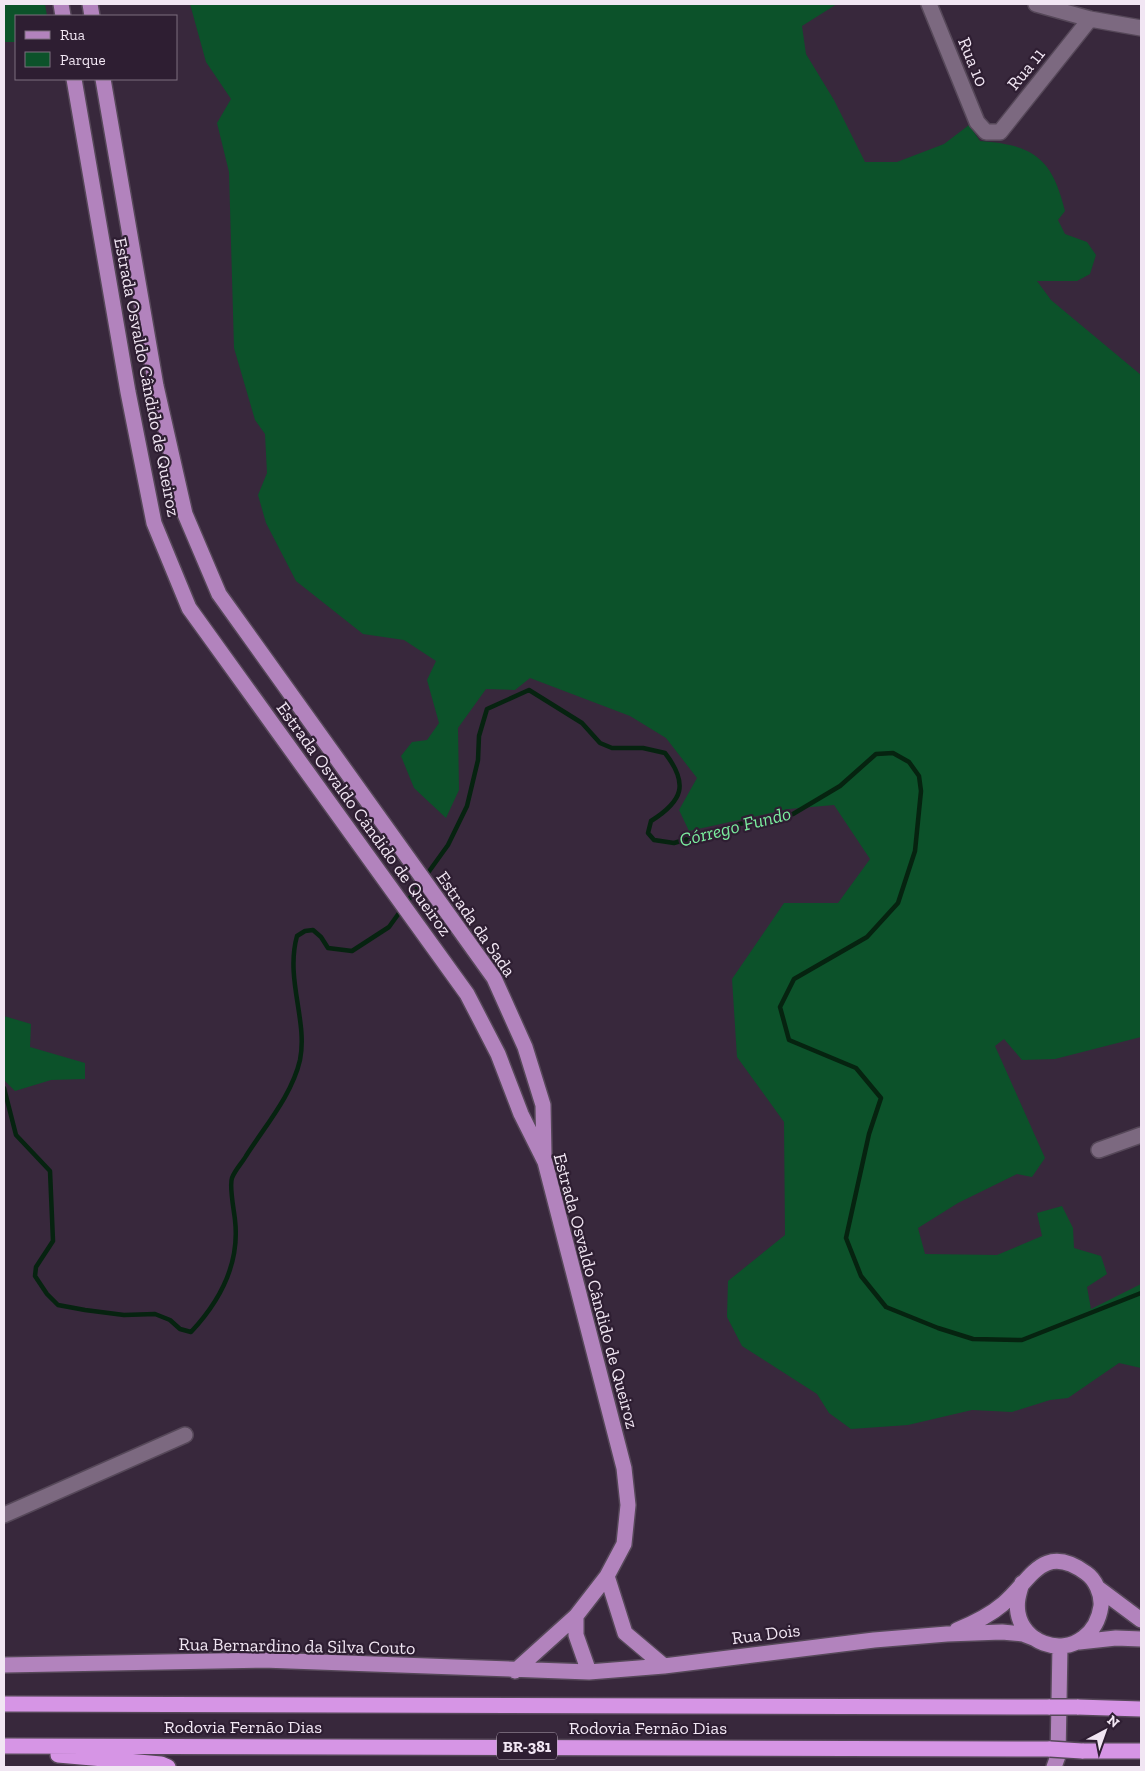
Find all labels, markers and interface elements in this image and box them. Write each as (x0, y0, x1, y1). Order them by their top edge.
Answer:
legend (15, 15, 178, 80)
text: Rua (60, 26, 85, 44)
street label: Rua 10 (953, 34, 993, 90)
street label: Rua 11 (1002, 43, 1050, 95)
text: Parque (60, 51, 106, 69)
street label: Estrada Osvaldo Cândido de Queiroz (109, 235, 185, 519)
street label: Estrada Osvaldo Cândido de Queiroz (272, 698, 456, 940)
water label: Córrego Fundo (677, 801, 793, 851)
street label: Estrada da Sada (432, 867, 521, 981)
street label: Estrada Osvaldo Cândido de Queiroz (549, 1151, 643, 1431)
street label: Rua Dois (730, 1619, 802, 1649)
street label: Rua Bernardino da Silva Couto (178, 1633, 416, 1659)
north arrow (1080, 1706, 1130, 1756)
text: N (1104, 1712, 1123, 1732)
street label: Rodovia Fernão Dias (164, 1716, 322, 1738)
street label: Rodovia Fernão Dias (569, 1717, 727, 1739)
road number: BR-381 (497, 1732, 557, 1760)

